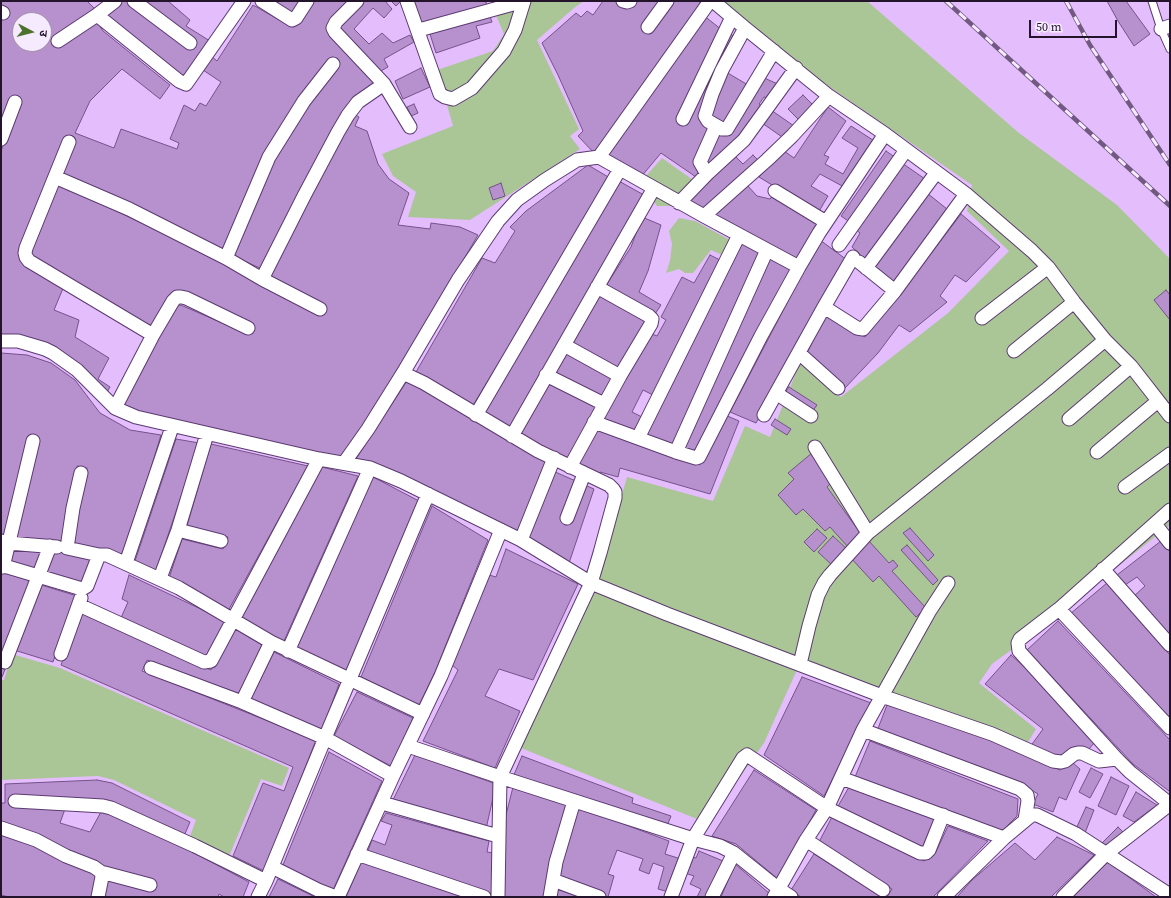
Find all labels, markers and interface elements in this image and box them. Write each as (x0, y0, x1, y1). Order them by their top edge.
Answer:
north arrow (12, 12, 52, 52)
scale bar (1031, 12, 1119, 38)
text: 50 m (1036, 19, 1062, 35)
text: उ (36, 29, 51, 38)

